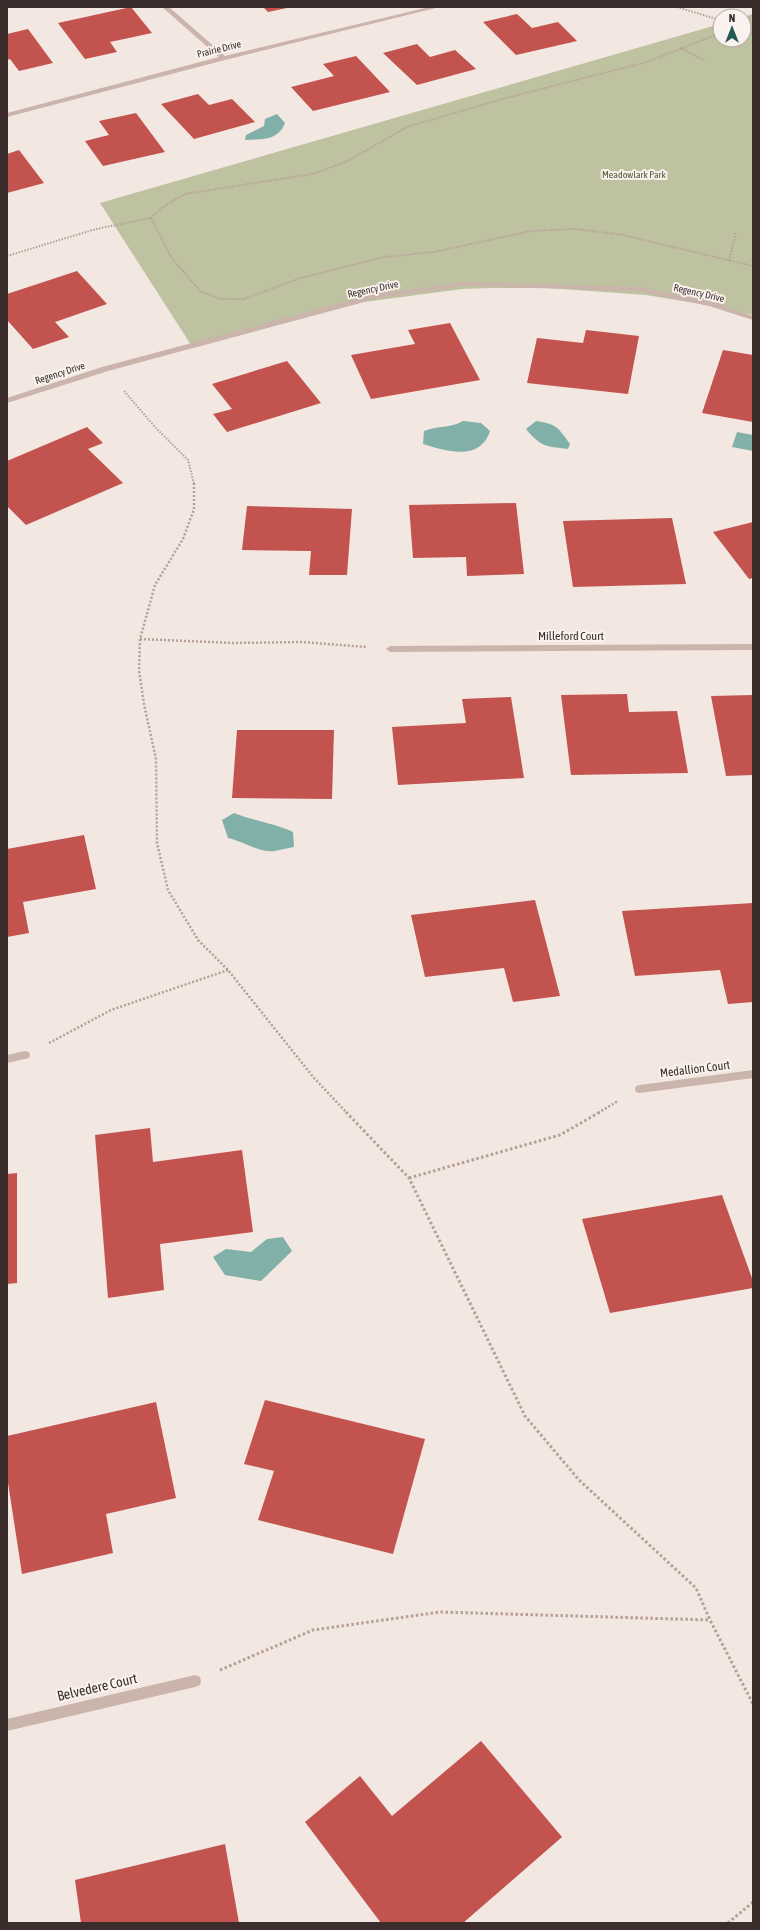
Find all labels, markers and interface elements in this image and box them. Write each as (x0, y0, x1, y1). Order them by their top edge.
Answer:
north arrow (712, 8, 752, 48)
text: N (729, 12, 735, 24)
street label: Prairie Drive (196, 38, 243, 60)
park label: Meadowlark Park (602, 169, 667, 180)
street label: Regency Drive (347, 278, 400, 300)
street label: Regency Drive (673, 282, 726, 304)
street label: Regency Drive (34, 360, 87, 386)
street label: Milleford Court (538, 629, 605, 643)
street label: Medallion Court (659, 1058, 731, 1080)
street label: Belvedere Court (55, 1670, 139, 1704)

